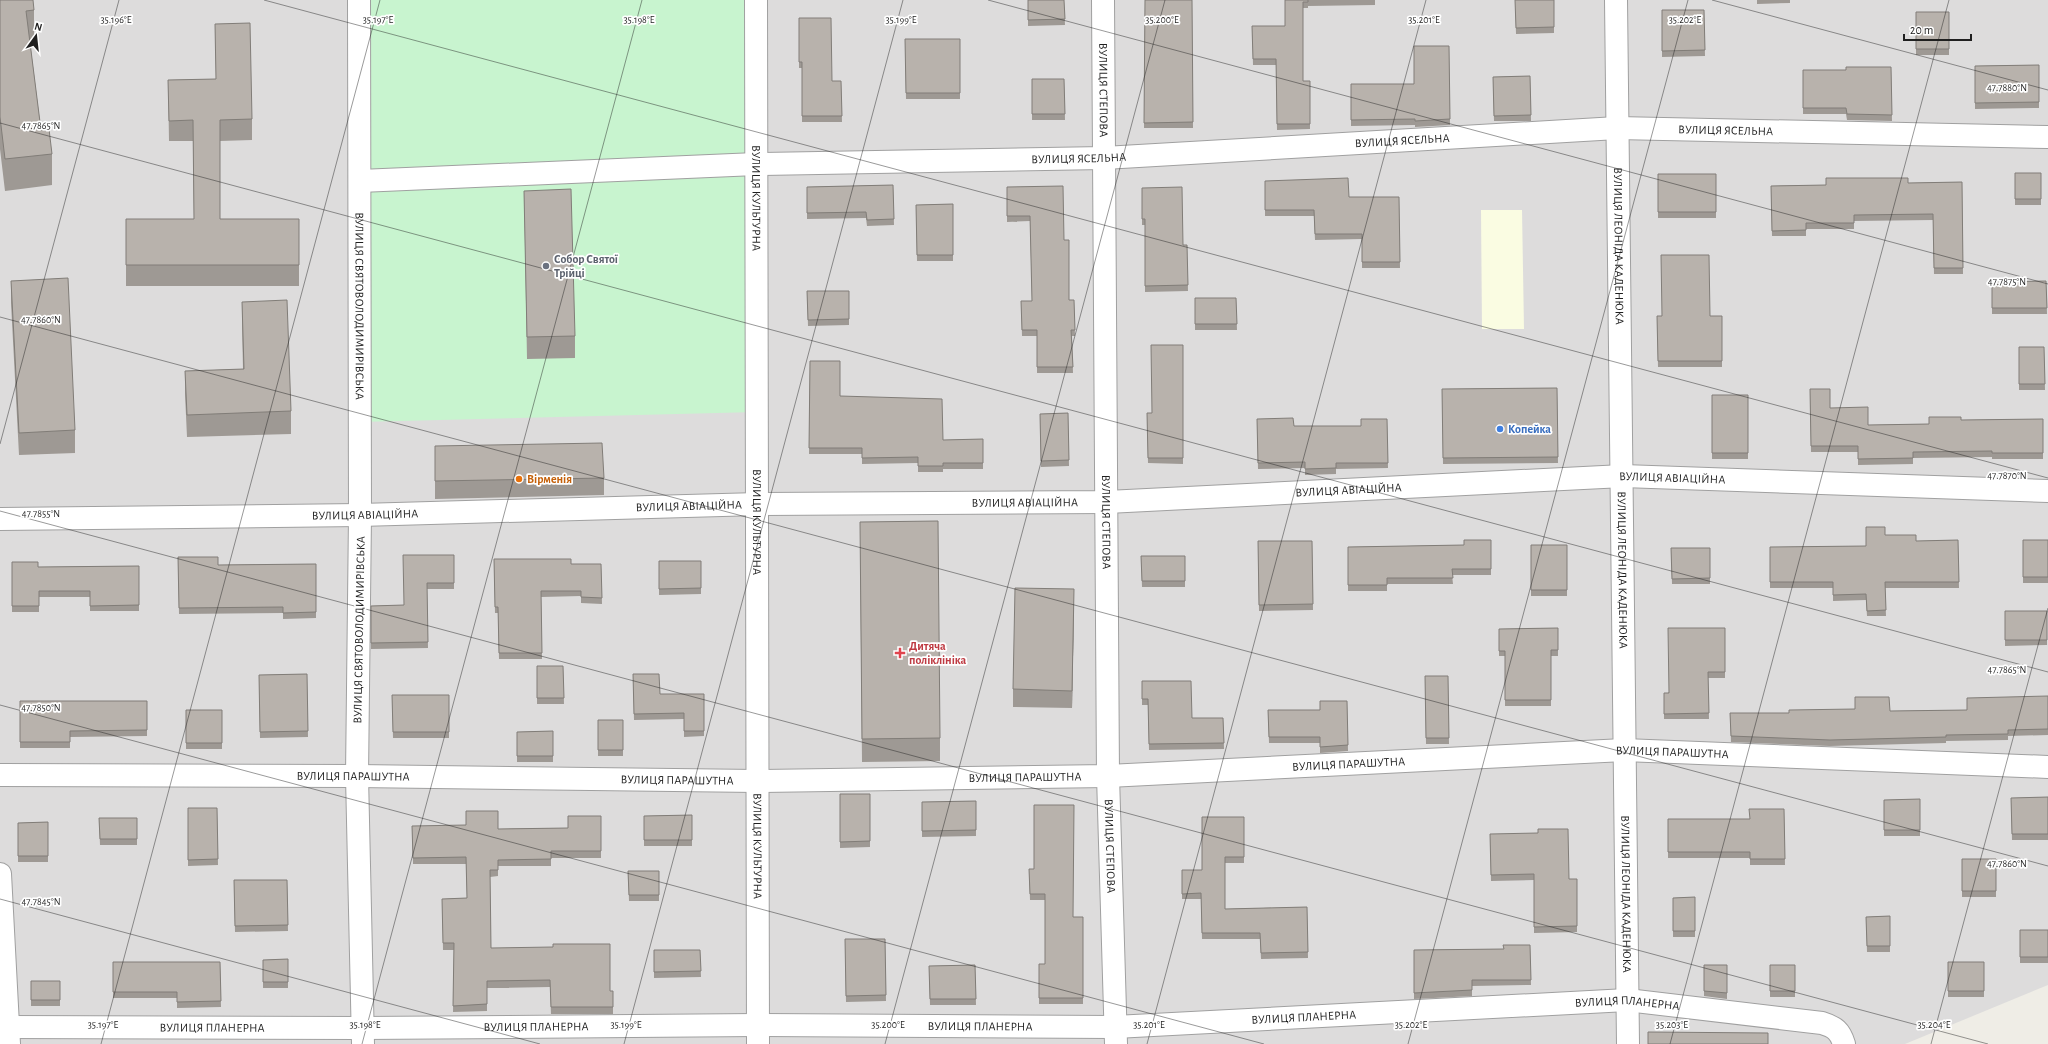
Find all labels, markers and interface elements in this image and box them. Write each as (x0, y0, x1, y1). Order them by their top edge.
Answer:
text: 35.196°E (100, 15, 132, 25)
text: 35.197°E (363, 15, 394, 25)
text: 35.198°E (623, 15, 655, 25)
text: 35.199°E (885, 15, 917, 25)
text: 35.200°E (1145, 15, 1179, 25)
text: 35.201°E (1408, 15, 1440, 25)
text: 35.202°E (1669, 15, 1702, 25)
north arrow (16, 16, 56, 56)
scale bar (1904, 16, 1971, 42)
text: N (33, 21, 44, 33)
text: 20 m (1910, 24, 1933, 36)
street label: ВУЛИЦЯ СТЕПОВА (1097, 43, 1110, 137)
text: 47.7880°N (1987, 83, 2027, 93)
text: 47.7865°N (22, 121, 60, 131)
street label: ВУЛИЦЯ ЯСЕЛЬНА (1678, 123, 1773, 137)
street label: ВУЛИЦЯ ЯСЕЛЬНА (1354, 132, 1450, 149)
street label: ВУЛИЦЯ КУЛЬТУРНА (750, 145, 762, 251)
street label: ВУЛИЦЯ ЯСЕЛЬНА (1031, 151, 1126, 165)
street label: ВУЛИЦЯ ЛЕОНІДА КАДЕНЮКА (1612, 167, 1626, 325)
street label: ВУЛИЦЯ СВЯТОВОЛОДИМИРІВСЬКА (353, 212, 366, 400)
place label: Собор Святої Трійці (554, 253, 619, 279)
marker: Собор Святої Трійці (541, 261, 551, 271)
text: 47.7875°N (1988, 277, 2026, 287)
text: 47.7860°N (21, 315, 61, 325)
place label: Копейка (1508, 423, 1551, 435)
marker: Копейка (1495, 424, 1505, 434)
street label: ВУЛИЦЯ КУЛЬТУРНА (751, 469, 763, 575)
street label: ВУЛИЦЯ АВІАЦІЙНА (1619, 470, 1726, 486)
text: 47.7870°N (1987, 471, 2027, 481)
place label: Вірменія (527, 473, 572, 485)
marker: Вірменія (514, 474, 524, 484)
street label: ВУЛИЦЯ СТЕПОВА (1100, 475, 1113, 569)
street label: ВУЛИЦЯ АВІАЦІЙНА (1295, 481, 1402, 499)
street label: ВУЛИЦЯ ЛЕОНІДА КАДЕНЮКА (1616, 491, 1629, 649)
street label: ВУЛИЦЯ АВІАЦІЙНА (972, 495, 1078, 509)
street label: ВУЛИЦЯ АВІАЦІЙНА (635, 498, 742, 513)
street label: ВУЛИЦЯ АВІАЦІЙНА (312, 507, 418, 522)
text: 47.7855°N (22, 509, 60, 519)
street label: ВУЛИЦЯ СВЯТОВОЛОДИМИРІВСЬКА (351, 536, 367, 724)
place label: Дитяча поліклініка (909, 640, 966, 666)
marker: Дитяча поліклініка (894, 647, 906, 659)
text: 47.7865°N (1988, 665, 2026, 675)
text: 47.7850°N (21, 703, 61, 713)
street label: ВУЛИЦЯ ПАРАШУТНА (1615, 744, 1729, 760)
street label: ВУЛИЦЯ ПАРАШУТНА (1292, 755, 1405, 773)
street label: ВУЛИЦЯ ПАРАШУТНА (296, 770, 410, 783)
street label: ВУЛИЦЯ ПАРАШУТНА (968, 770, 1082, 784)
street label: ВУЛИЦЯ ПАРАШУТНА (620, 773, 734, 787)
street label: ВУЛИЦЯ КУЛЬТУРНА (752, 793, 764, 899)
street label: ВУЛИЦЯ СТЕПОВА (1103, 799, 1117, 893)
street label: ВУЛИЦЯ ЛЕОНІДА КАДЕНЮКА (1619, 815, 1633, 973)
text: 47.7860°N (1987, 859, 2027, 869)
text: 47.7845°N (22, 897, 60, 907)
street label: ВУЛИЦЯ ПЛАНЕРНА (1575, 994, 1680, 1012)
street label: ВУЛИЦЯ ПЛАНЕРНА (1251, 1008, 1356, 1026)
text: 35.197°E (88, 1020, 119, 1030)
text: 35.198°E (349, 1020, 381, 1030)
street label: ВУЛИЦЯ ПЛАНЕРНА (483, 1020, 589, 1033)
text: 35.199°E (610, 1020, 642, 1030)
text: 35.200°E (871, 1020, 905, 1030)
street label: ВУЛИЦЯ ПЛАНЕРНА (927, 1020, 1033, 1033)
text: 35.201°E (1133, 1020, 1165, 1030)
text: 35.202°E (1395, 1020, 1428, 1030)
text: 35.203°E (1656, 1020, 1688, 1030)
text: 35.204°E (1918, 1020, 1951, 1030)
street label: ВУЛИЦЯ ПЛАНЕРНА (159, 1021, 265, 1034)

